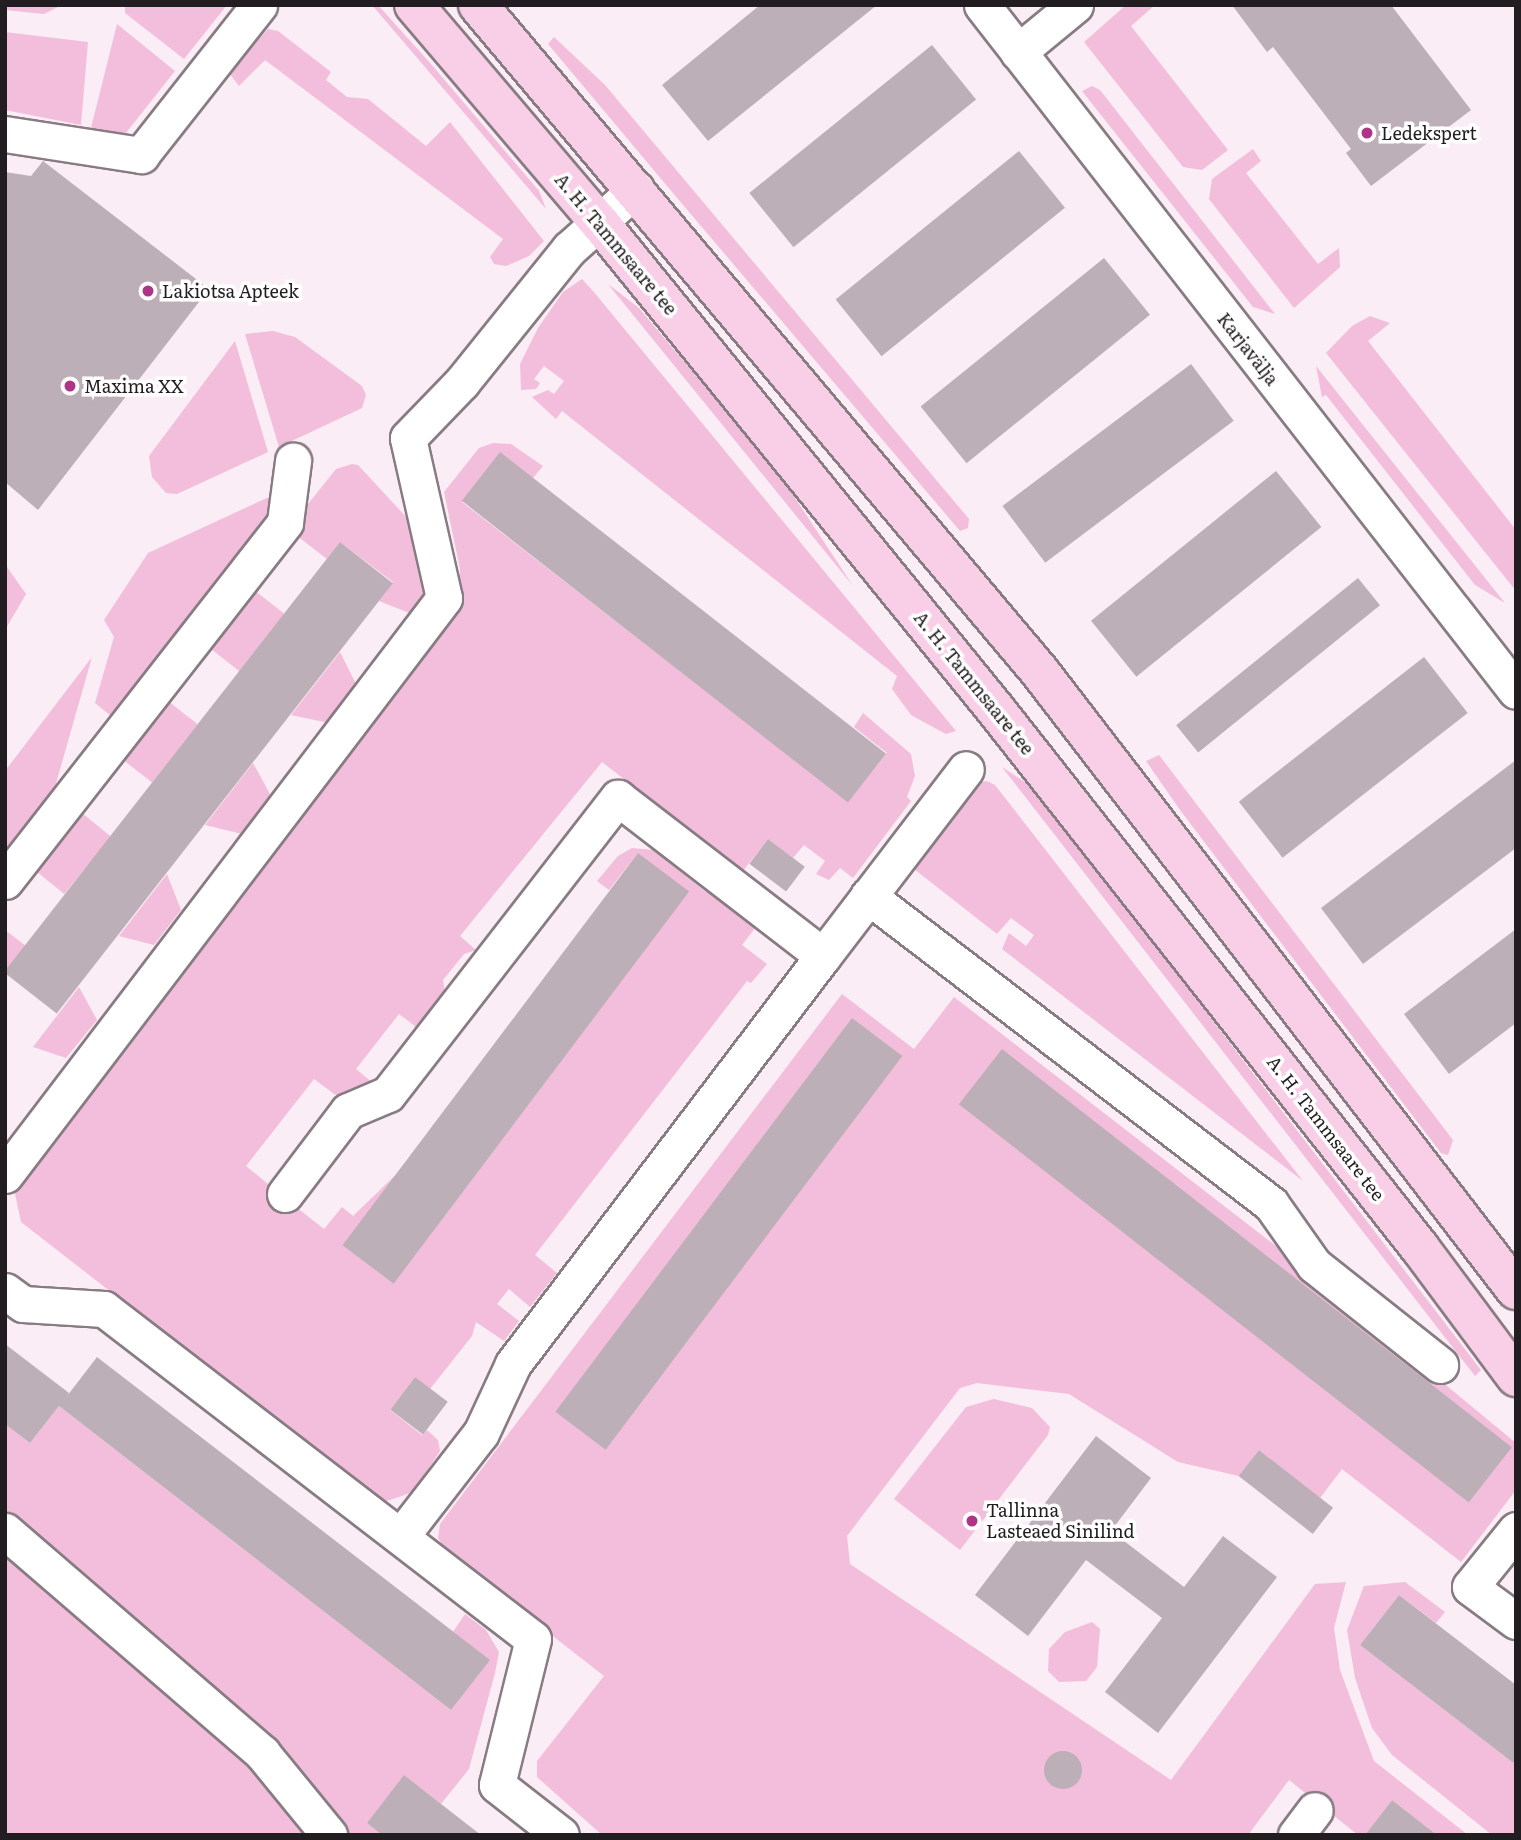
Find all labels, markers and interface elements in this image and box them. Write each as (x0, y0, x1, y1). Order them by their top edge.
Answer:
place label: Ledekspert (1381, 122, 1477, 144)
marker: Ledekspert (1359, 125, 1375, 141)
street label: A. H. Tammsaare tee (550, 169, 682, 319)
place label: Lakiotsa Apteek (162, 280, 299, 302)
marker: Lakiotsa Apteek (140, 283, 156, 299)
street label: Karjavälja (1213, 308, 1283, 390)
place label: Maxima XX (84, 375, 184, 397)
marker: Maxima XX (62, 378, 78, 394)
street label: A. H. Tammsaare tee (910, 607, 1038, 759)
street label: A. H. Tammsaare tee (1263, 1051, 1389, 1205)
place label: Tallinna Lasteaed Sinilind (986, 1500, 1135, 1542)
marker: Tallinna Lasteaed Sinilind (964, 1513, 980, 1529)

